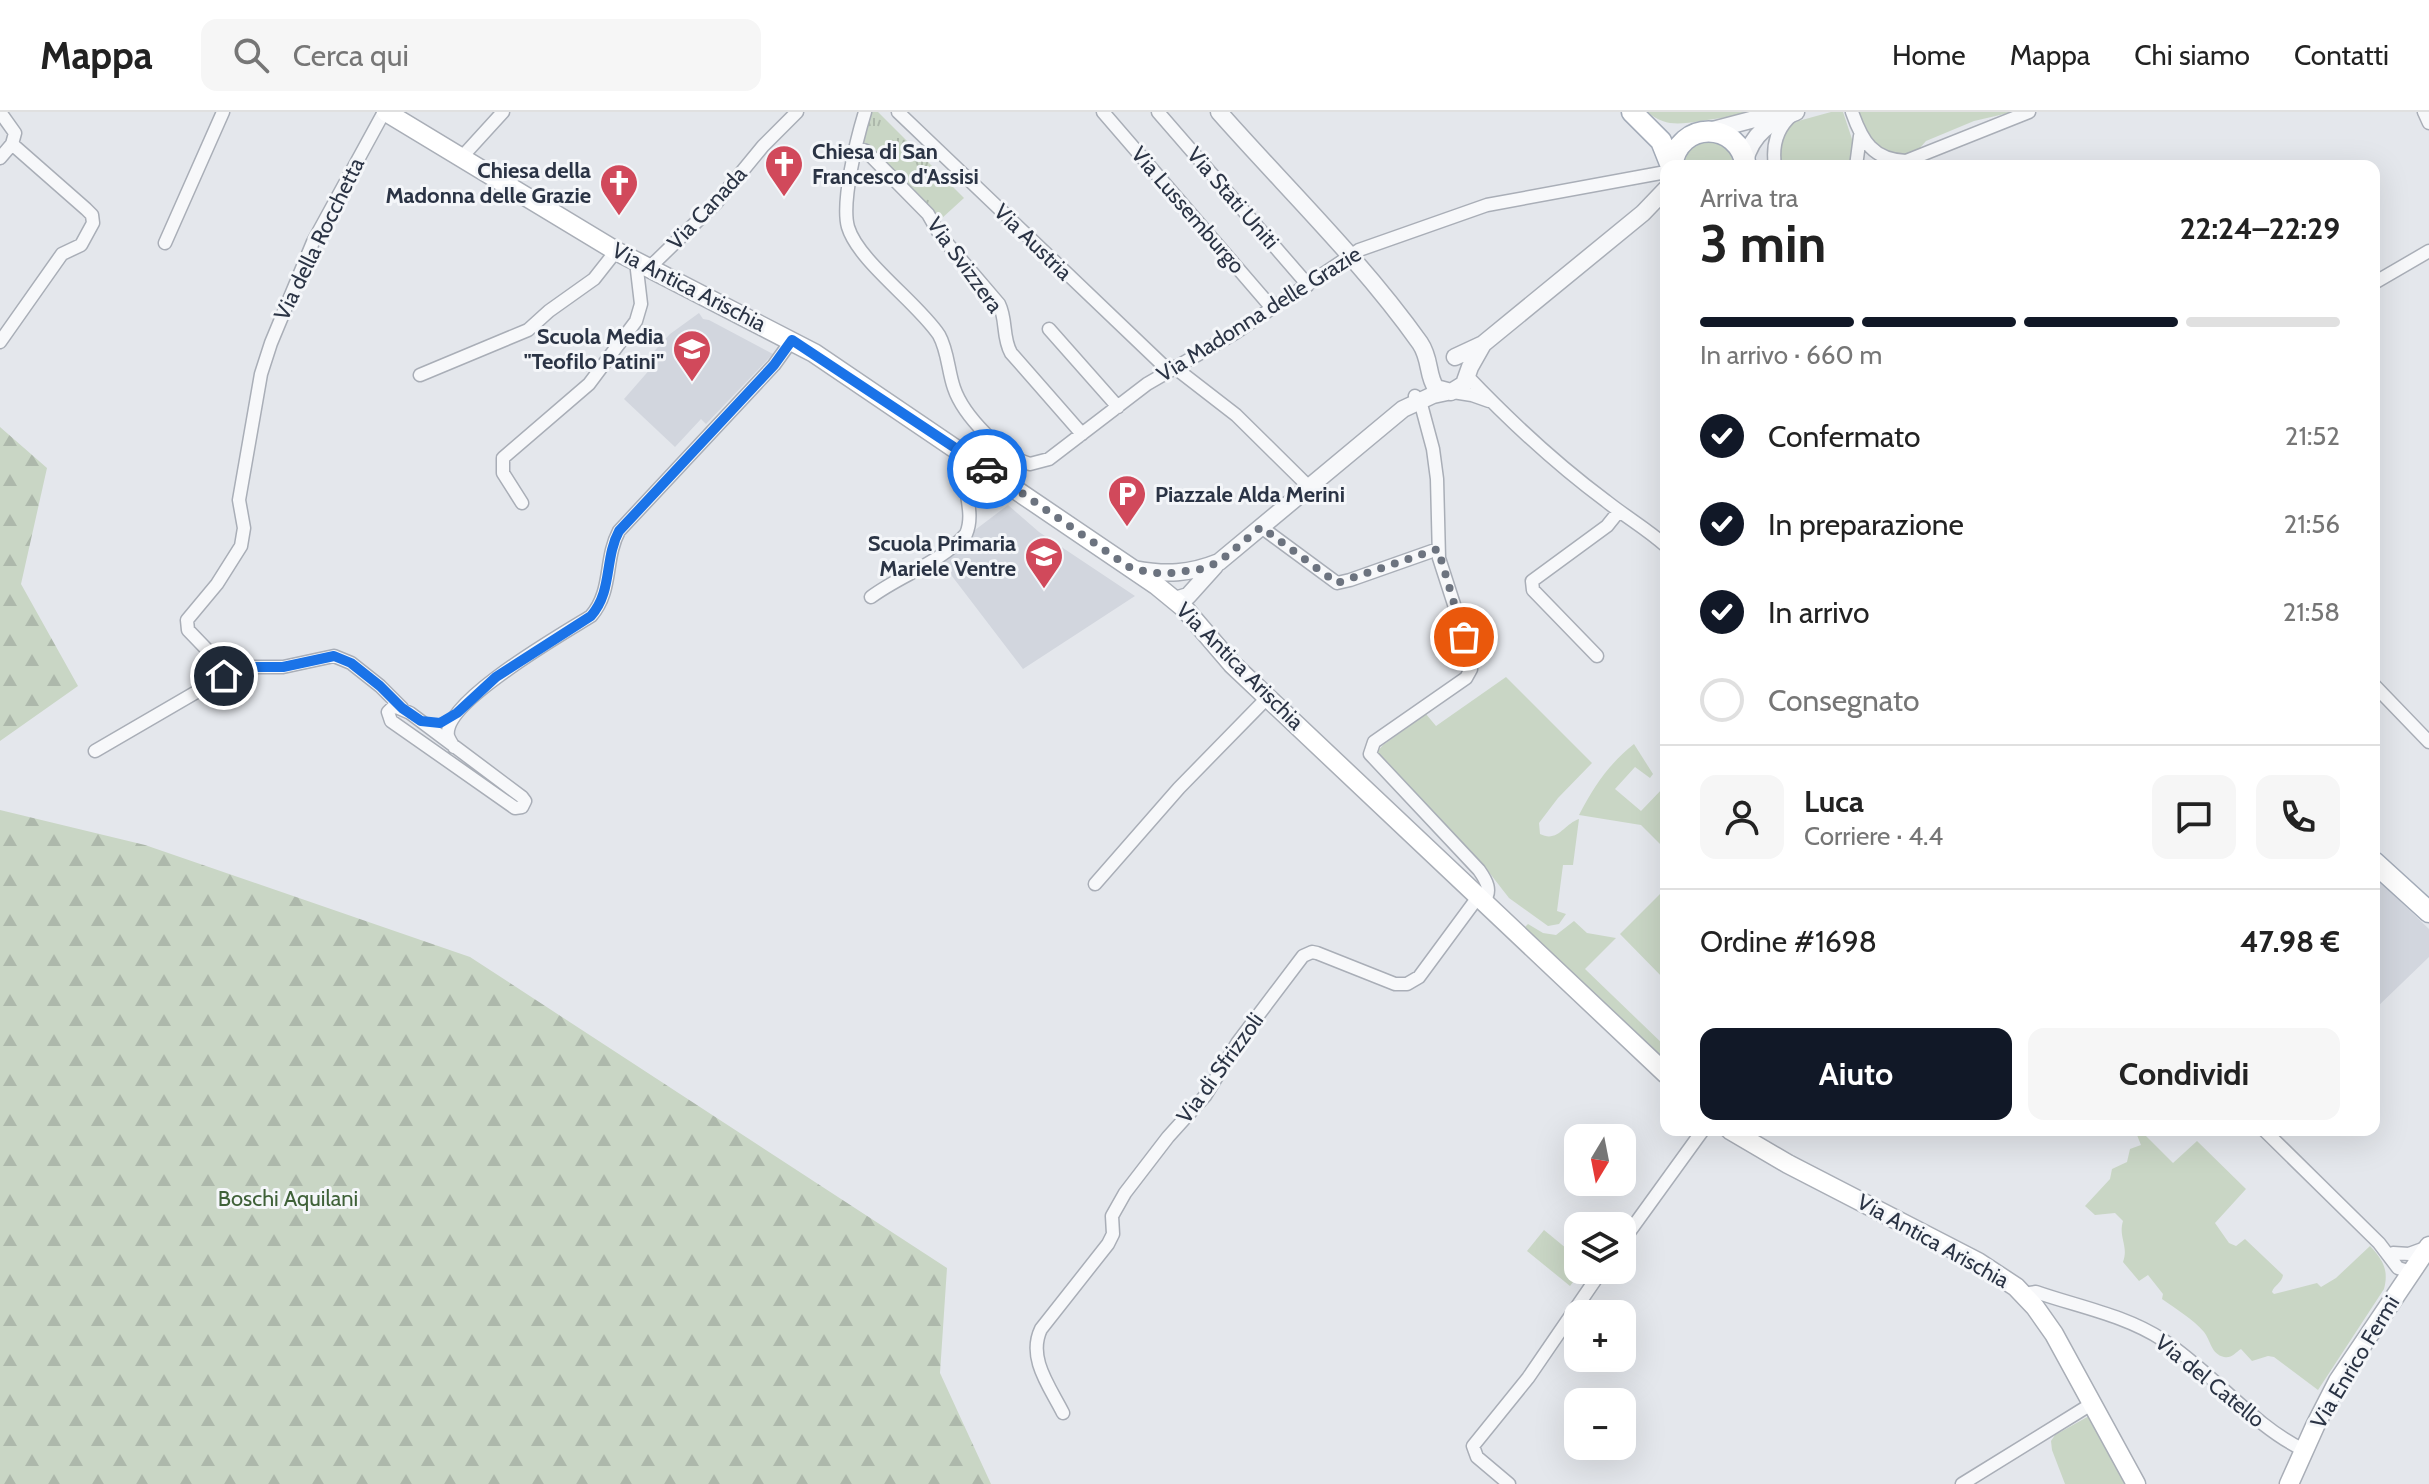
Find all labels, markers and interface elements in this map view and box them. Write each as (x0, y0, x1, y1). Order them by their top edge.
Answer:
search box (201, 19, 761, 91)
text: Mappa (40, 32, 153, 79)
icon: search (229, 33, 273, 77)
text: Cerca qui (293, 37, 409, 74)
text: Home (1892, 38, 1966, 72)
text: Mappa (2010, 38, 2090, 72)
text: Chi siamo (2134, 38, 2250, 72)
text: Contatti (2294, 38, 2389, 72)
place label: Chiesa di San Francesco d'Assisi (812, 138, 979, 190)
street label: Via Lussemburgo (1126, 141, 1250, 279)
street label: Via Stati Uniti (1181, 141, 1285, 255)
church icon: Chiesa di San Francesco d'Assisi (763, 143, 805, 198)
street label: Via della Rocchetta (268, 153, 370, 325)
place label: Chiesa della Madonna delle Grazie (385, 157, 591, 209)
street label: Via Canada (662, 160, 753, 255)
church icon: Chiesa della Madonna delle Grazie (598, 162, 640, 217)
text: Arriva tra (1700, 182, 1798, 214)
street label: Via Austria (988, 198, 1078, 286)
text: 22:24–22:29 (2180, 210, 2340, 247)
street label: Via Svizzera (921, 212, 1009, 318)
text: 3 min (1700, 212, 1826, 275)
street label: Via Antica Arischia (607, 237, 771, 338)
street label: Via Madonna delle Grazie (1152, 240, 1366, 388)
place label: Scuola Media "Teofilo Patini" (524, 323, 664, 375)
school or university icon: Scuola Media "Teofilo Patini" (671, 328, 713, 383)
text: In arrivo · 660 m (1700, 339, 1882, 371)
icon: check (1700, 414, 1744, 458)
text: Confermato (1768, 418, 1921, 455)
text: 21:52 (2285, 420, 2340, 452)
courier (947, 429, 1027, 509)
icon: car (965, 447, 1009, 491)
parking icon: Piazzale Alda Merini (1106, 473, 1148, 528)
place label: Piazzale Alda Merini (1155, 481, 1345, 508)
icon: check (1700, 502, 1744, 546)
text: In preparazione (1768, 506, 1964, 543)
text: 21:56 (2284, 508, 2340, 540)
place label: Scuola Primaria Mariele Ventre (868, 530, 1016, 582)
school or university icon: Scuola Primaria Mariele Ventre (1023, 535, 1065, 590)
icon: check (1700, 590, 1744, 634)
text: In arrivo (1768, 594, 1870, 631)
text: 21:58 (2283, 596, 2340, 628)
street label: Via Antica Arischia (1171, 597, 1310, 736)
pin (1430, 603, 1498, 671)
icon: bag (1442, 615, 1486, 659)
pin (190, 642, 258, 710)
icon: home (202, 654, 246, 698)
text: Consegnato (1768, 682, 1919, 719)
button: person (1700, 775, 1784, 859)
button: chat (2152, 775, 2236, 859)
button: phone (2256, 775, 2340, 859)
text: Luca (1804, 783, 1864, 820)
text: Corriere · 4.4 (1804, 820, 1943, 852)
text: Ordine #1698 (1700, 923, 1877, 960)
text: 47.98 € (2240, 923, 2340, 960)
street label: Via di Sfrizzoli (1171, 1007, 1269, 1129)
button: Aiuto (1700, 1028, 2012, 1120)
button: Condividi (2028, 1028, 2340, 1120)
north arrow (1564, 1124, 1636, 1196)
map controls (1564, 1124, 1636, 1460)
park label: Boschi Aquilani (218, 1185, 358, 1212)
street label: Via Antica Arischia (1852, 1188, 2014, 1294)
button: layers (1564, 1212, 1636, 1284)
street label: Via Enrico Fermi (2305, 1291, 2405, 1433)
button: + (1564, 1300, 1636, 1372)
street label: Via del Catello (2150, 1329, 2270, 1433)
button: − (1564, 1388, 1636, 1460)

